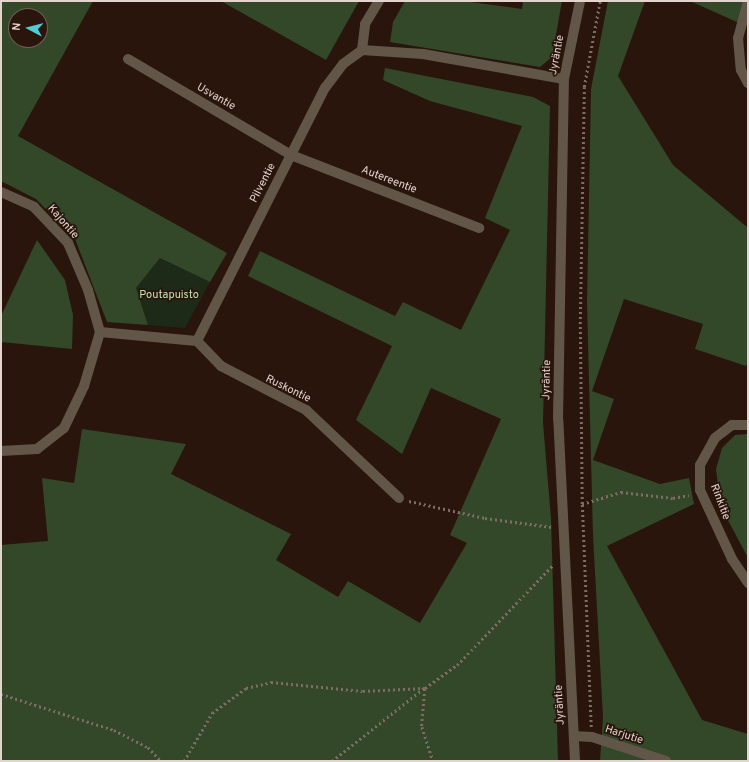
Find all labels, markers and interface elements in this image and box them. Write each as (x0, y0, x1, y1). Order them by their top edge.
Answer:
north arrow (8, 8, 48, 48)
text: N (10, 22, 25, 31)
street label: Jyräntie (547, 34, 567, 76)
street label: Usvantie (194, 81, 238, 113)
street label: Pilventie (247, 161, 279, 205)
street label: Autereentie (359, 163, 419, 197)
street label: Kajontie (45, 202, 81, 242)
park label: Poutapuisto (139, 288, 199, 302)
street label: Jyräntie (540, 360, 554, 400)
street label: Ruskontie (263, 372, 313, 406)
street label: Rinkitie (707, 482, 733, 522)
street label: Jyräntie (552, 684, 568, 726)
street label: Harjutie (603, 723, 645, 747)

